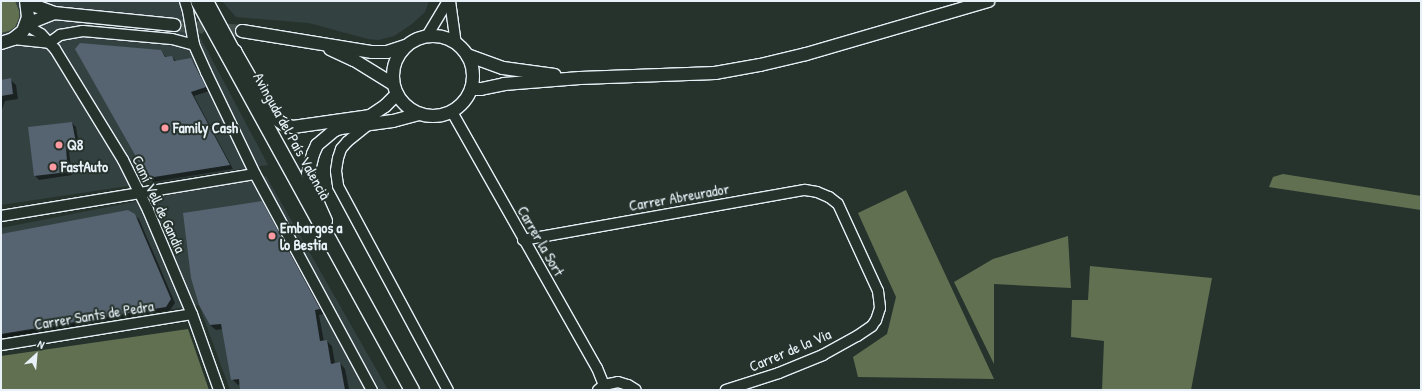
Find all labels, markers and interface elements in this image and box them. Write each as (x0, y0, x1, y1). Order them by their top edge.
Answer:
street label: Avinguda del País Valencià (250, 69, 334, 203)
place label: Family Cash (173, 119, 238, 137)
marker: Family Cash (160, 123, 170, 133)
place label: Q8 (67, 136, 83, 154)
marker: Q8 (54, 140, 64, 150)
street label: Camí Vell de Gandia (129, 152, 189, 256)
place label: FastAuto (61, 158, 108, 176)
marker: FastAuto (48, 162, 58, 172)
street label: Carrer Abreurador (628, 179, 730, 215)
street label: Carrer la Sort (514, 203, 568, 279)
place label: Embargos a lo Bestia (280, 218, 342, 253)
marker: Embargos a lo Bestia (267, 231, 277, 241)
street label: Carrer Sants de Pedra (33, 297, 155, 333)
street label: Carrer de la Via (746, 325, 834, 375)
north arrow (16, 335, 56, 375)
text: N (36, 337, 47, 352)

